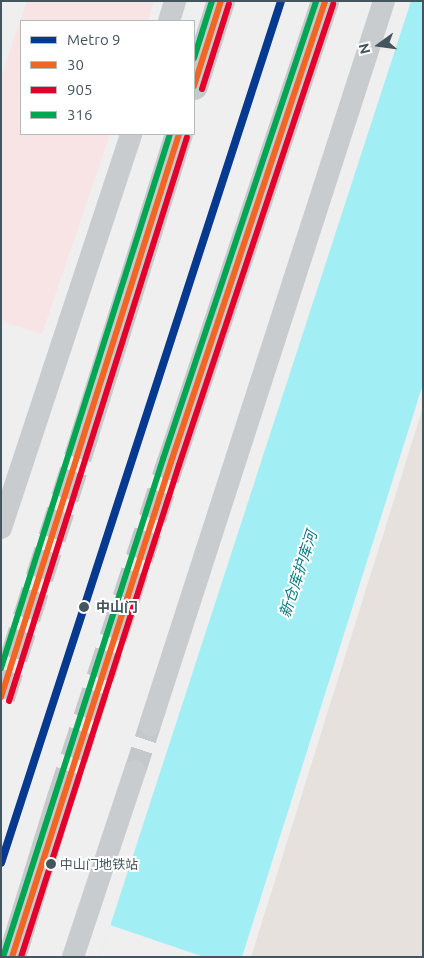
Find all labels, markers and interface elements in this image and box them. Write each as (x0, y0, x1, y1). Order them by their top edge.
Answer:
legend (20, 20, 195, 135)
north arrow (354, 20, 404, 70)
text: Metro 9 (67, 31, 121, 48)
text: N (355, 42, 373, 56)
text: 30 (67, 56, 84, 73)
text: 905 (67, 81, 92, 98)
text: 316 (67, 106, 92, 123)
water label: 新仓库护库河 (276, 528, 320, 620)
marker: 中山门 (75, 598, 93, 616)
place label: 中山门 (96, 599, 138, 615)
place label: 中山门地铁站 (60, 856, 138, 872)
marker: 中山门地铁站 (46, 859, 56, 869)

